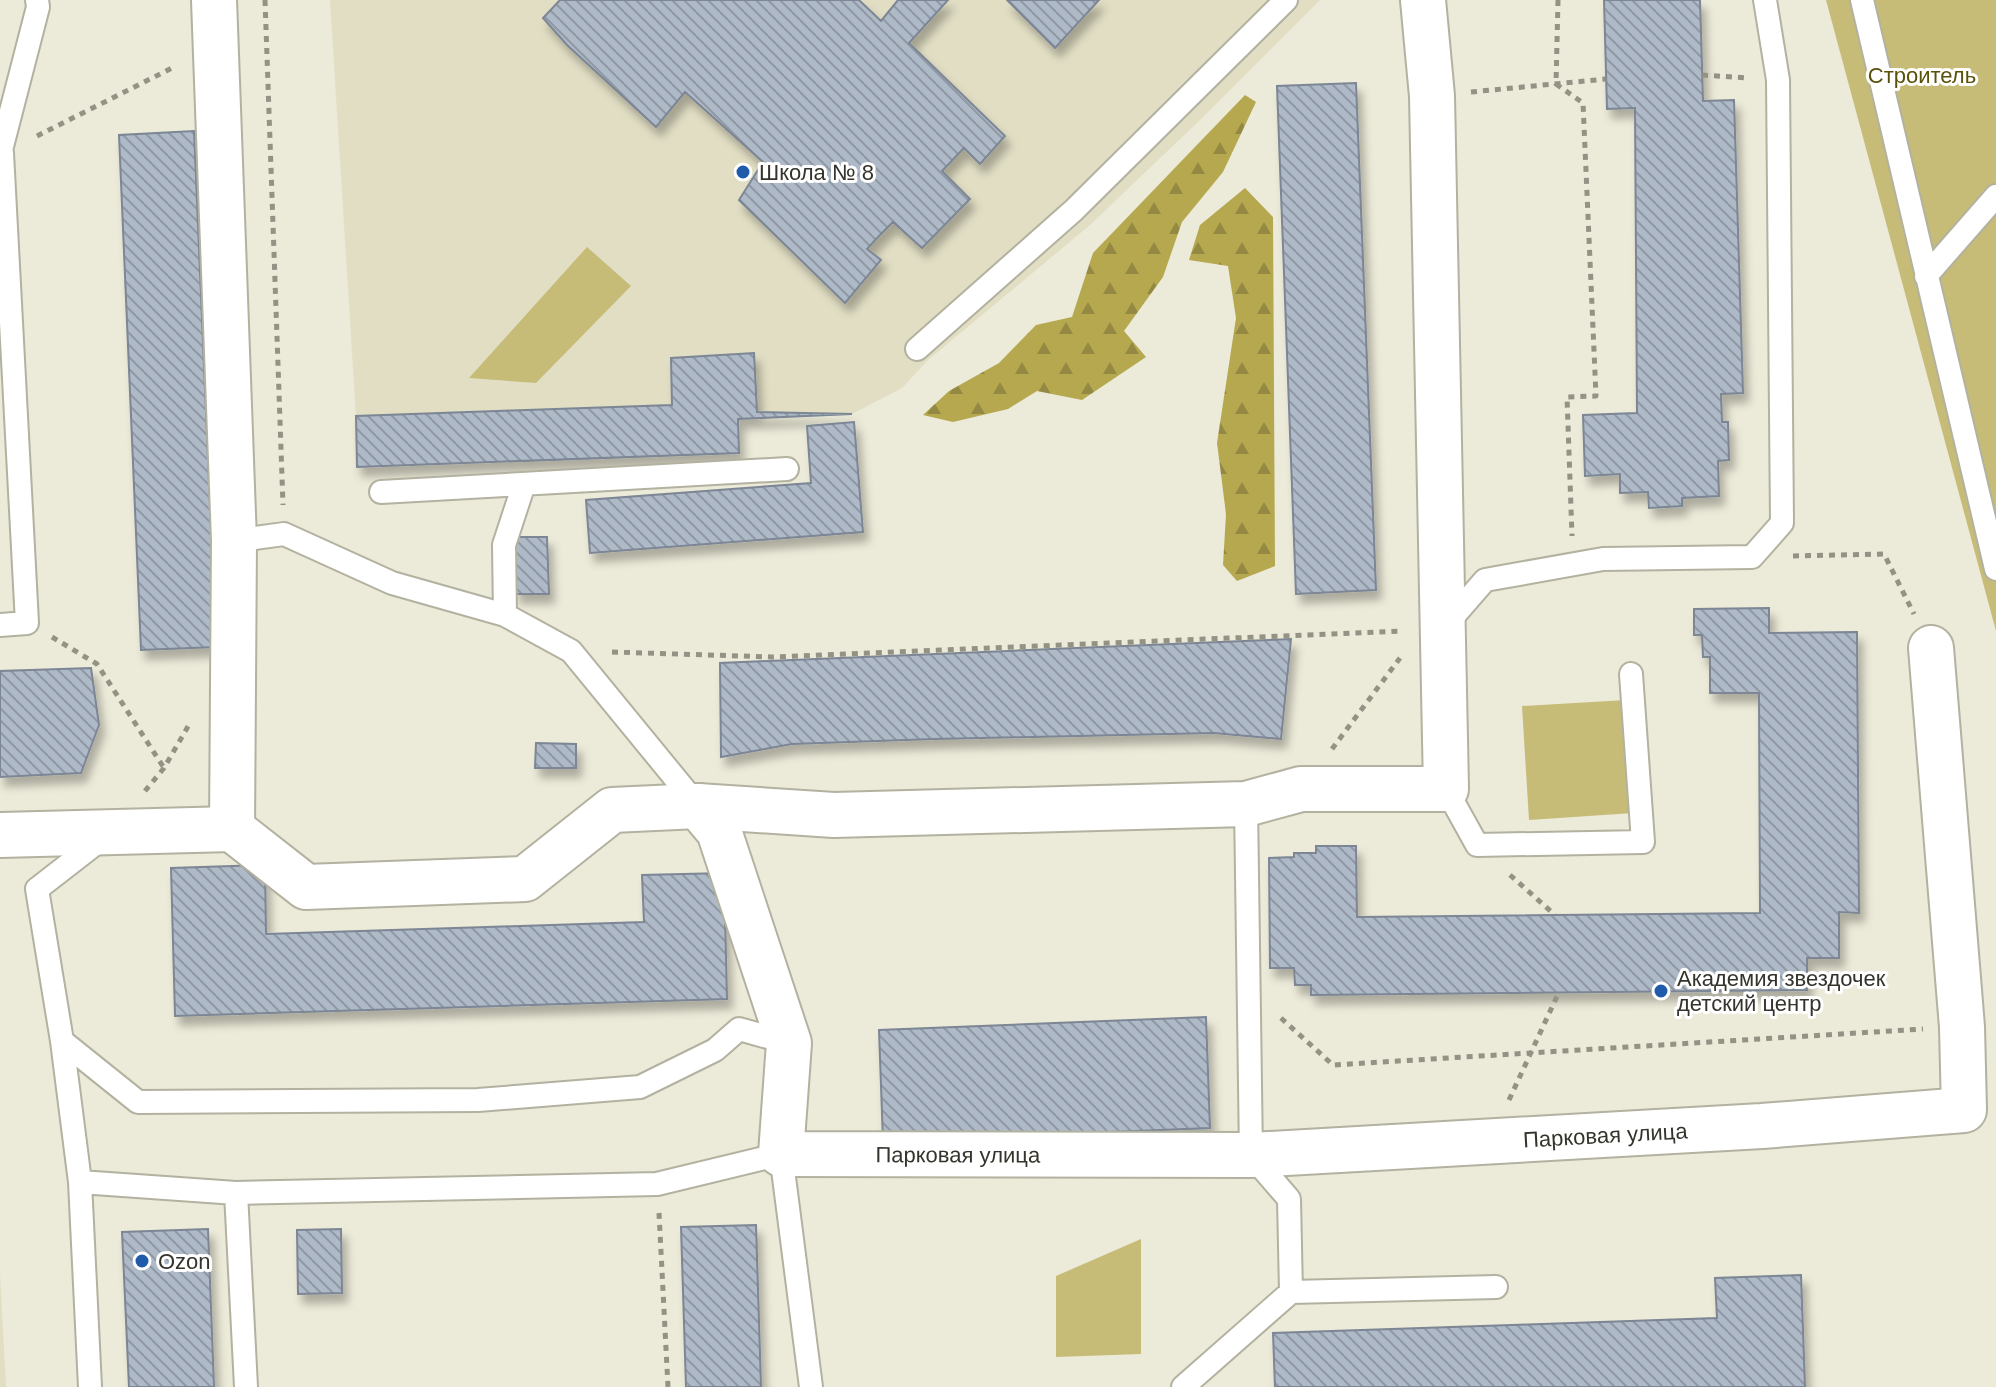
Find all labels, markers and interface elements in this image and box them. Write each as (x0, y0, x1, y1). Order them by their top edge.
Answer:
park label: Строитель (1868, 63, 1976, 88)
place label: Школа № 8 (759, 160, 874, 185)
marker: Школа № 8 (734, 163, 752, 181)
place label: Академия звездочек детский центр (1677, 966, 1886, 1016)
marker: Академия звездочек детский центр (1652, 982, 1670, 1000)
street label: Парковая улица (1522, 1118, 1689, 1153)
street label: Парковая улица (875, 1142, 1041, 1168)
place label: Ozon (158, 1249, 211, 1274)
marker: Ozon (133, 1252, 151, 1270)

